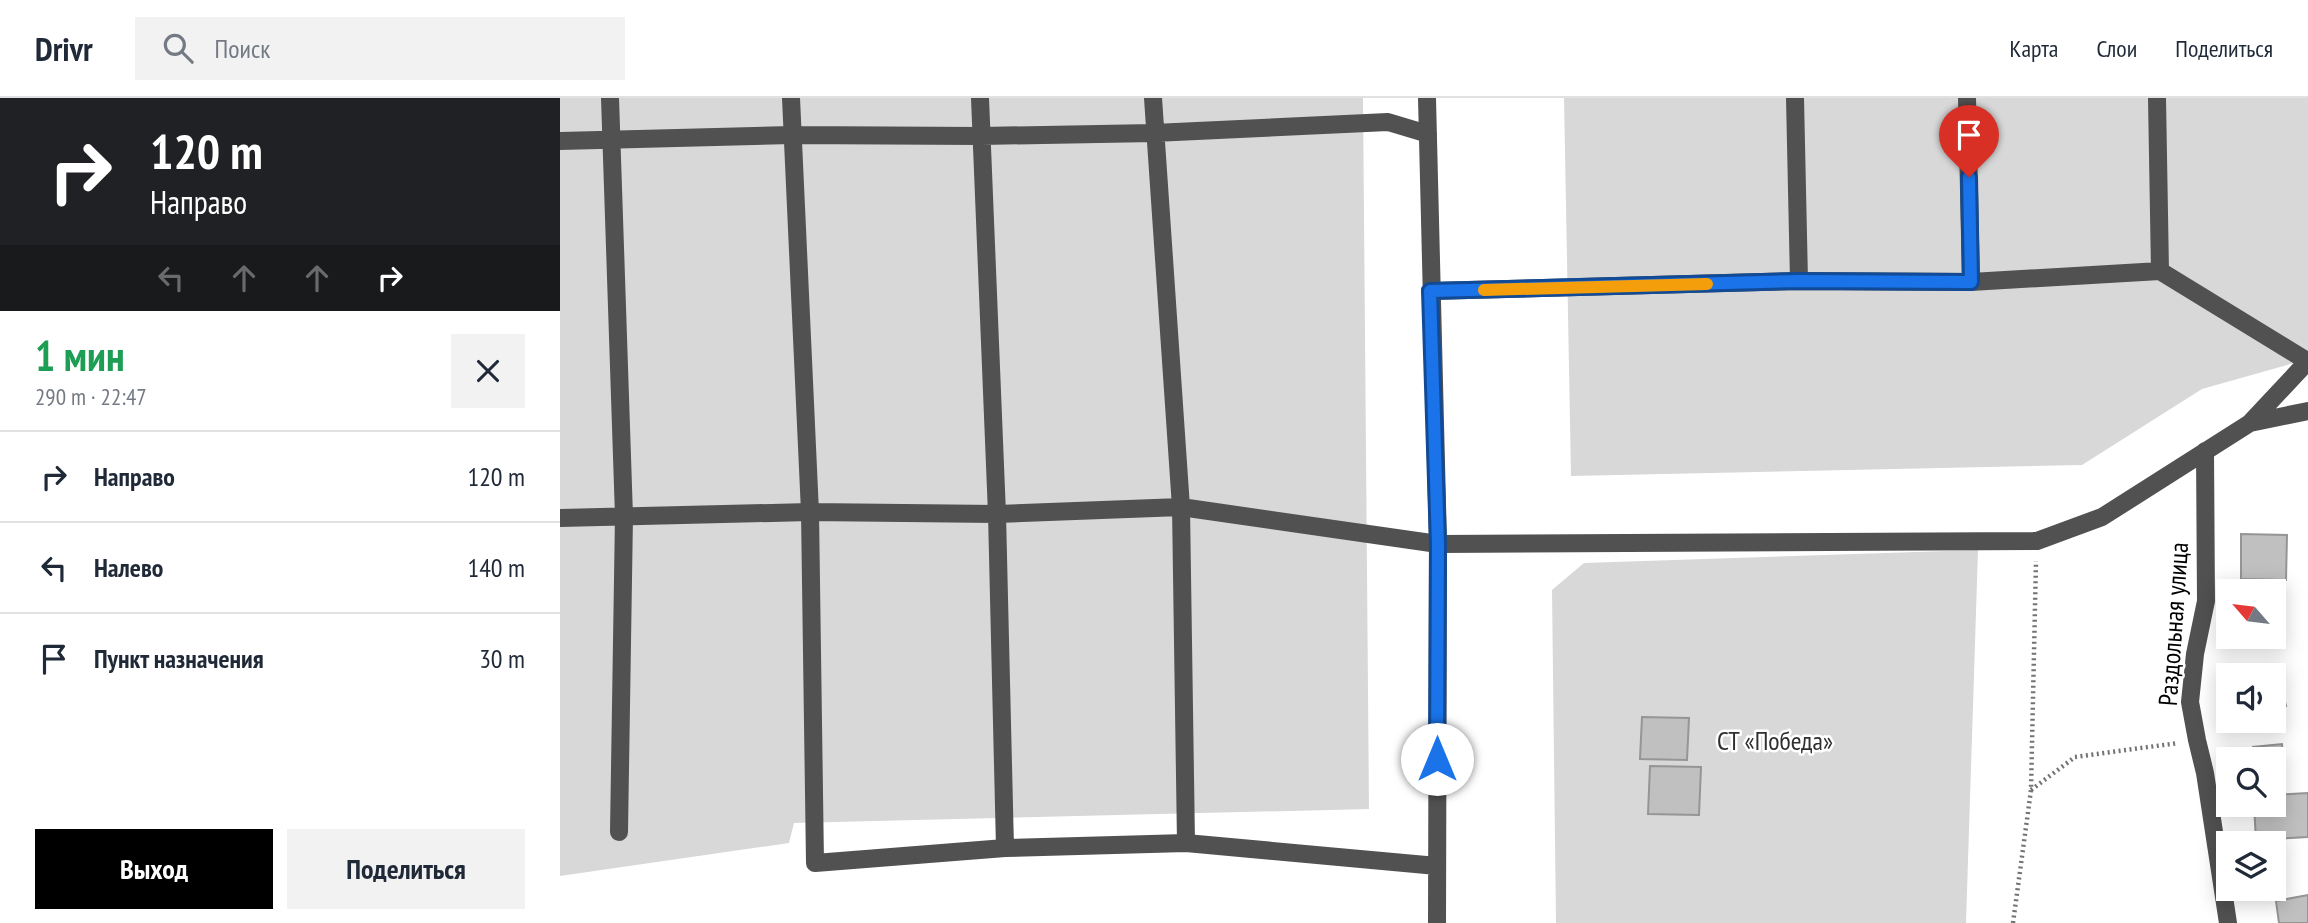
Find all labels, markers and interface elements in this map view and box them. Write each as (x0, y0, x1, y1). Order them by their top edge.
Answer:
search box (135, 17, 625, 80)
text: Drivr (35, 27, 93, 70)
icon: search (159, 29, 197, 67)
text: Поиск (215, 32, 270, 65)
text: Карта (2010, 33, 2058, 64)
text: Слои (2096, 33, 2137, 64)
text: Поделиться (2175, 33, 2273, 64)
pin (1939, 105, 1999, 177)
icon: arrive (1950, 116, 1988, 154)
text: 120 m (150, 119, 263, 183)
icon: right (35, 126, 126, 217)
text: Направо (150, 181, 247, 223)
icon: left (152, 259, 190, 297)
icon: ahead (225, 259, 263, 297)
icon: ahead (298, 259, 336, 297)
icon: right (371, 259, 409, 297)
text: 1 мин (35, 328, 125, 383)
button: close (451, 334, 525, 408)
text: 290 m · 22:47 (35, 382, 147, 411)
icon: right (35, 458, 73, 496)
text: Направо (94, 460, 175, 493)
text: 120 m (467, 460, 525, 493)
street label: Раздольная улица (2151, 541, 2195, 707)
icon: left (35, 549, 73, 587)
text: Налево (94, 551, 163, 584)
text: 140 m (467, 551, 525, 584)
north arrow (2216, 579, 2286, 649)
map controls (2216, 579, 2286, 901)
icon: arrive (35, 640, 73, 678)
text: Пункт назначения (94, 642, 264, 675)
text: 30 m (479, 642, 525, 675)
button: sound (2216, 663, 2286, 733)
position arrow (1400, 722, 1474, 796)
park label: СТ «Победа» (1717, 724, 1833, 757)
button: search (2216, 747, 2286, 817)
button: Выход (35, 829, 273, 909)
button: Поделиться (287, 829, 525, 909)
button: layers (2216, 831, 2286, 901)

